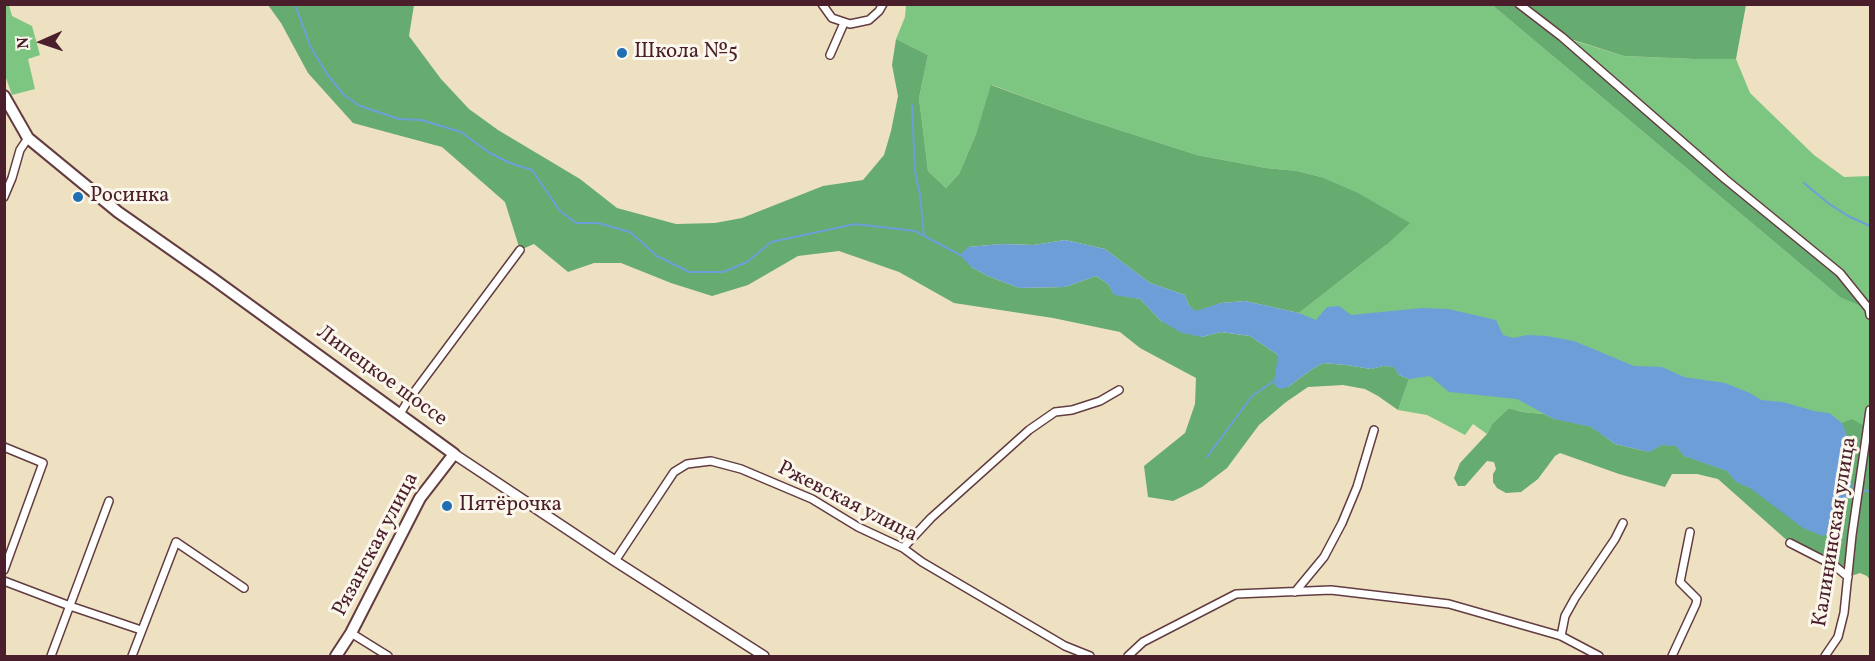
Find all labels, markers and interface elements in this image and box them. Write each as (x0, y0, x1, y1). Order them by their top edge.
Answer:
north arrow (12, 12, 72, 72)
text: N (13, 37, 35, 49)
place label: Школа №5 (634, 40, 738, 66)
marker: Школа №5 (615, 46, 629, 60)
place label: Росинка (90, 184, 170, 210)
marker: Росинка (71, 190, 85, 204)
street label: Липецкое шоссе (311, 321, 451, 433)
street label: Калининская улица (1809, 435, 1863, 629)
street label: Ржевская улица (773, 457, 921, 549)
street label: Рязанская улица (329, 469, 425, 621)
place label: Пятёрочка (459, 493, 562, 519)
marker: Пятёрочка (440, 499, 454, 513)

